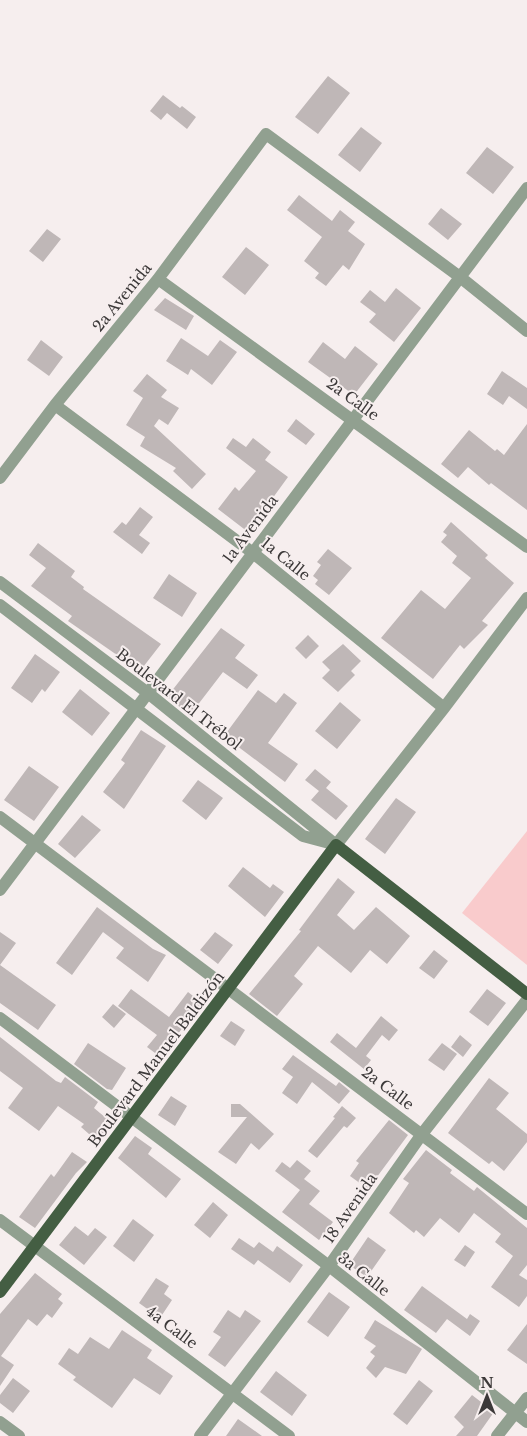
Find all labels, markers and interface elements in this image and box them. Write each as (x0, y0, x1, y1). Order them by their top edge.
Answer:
street label: 2a Avenida (88, 258, 156, 335)
street label: 2a Calle (323, 374, 383, 424)
street label: 1a Avenida (218, 491, 282, 567)
street label: 1a Calle (258, 533, 314, 585)
street label: Boulevard El Trébol (112, 644, 246, 754)
street label: Boulevard Manuel Baldizón (84, 968, 228, 1150)
street label: 2a Calle (358, 1062, 418, 1114)
street label: 18 Avenida (319, 1169, 382, 1247)
street label: 3a Calle (334, 1248, 394, 1300)
street label: 4a Calle (142, 1301, 202, 1353)
north arrow (462, 1371, 512, 1421)
text: N (480, 1374, 494, 1392)

